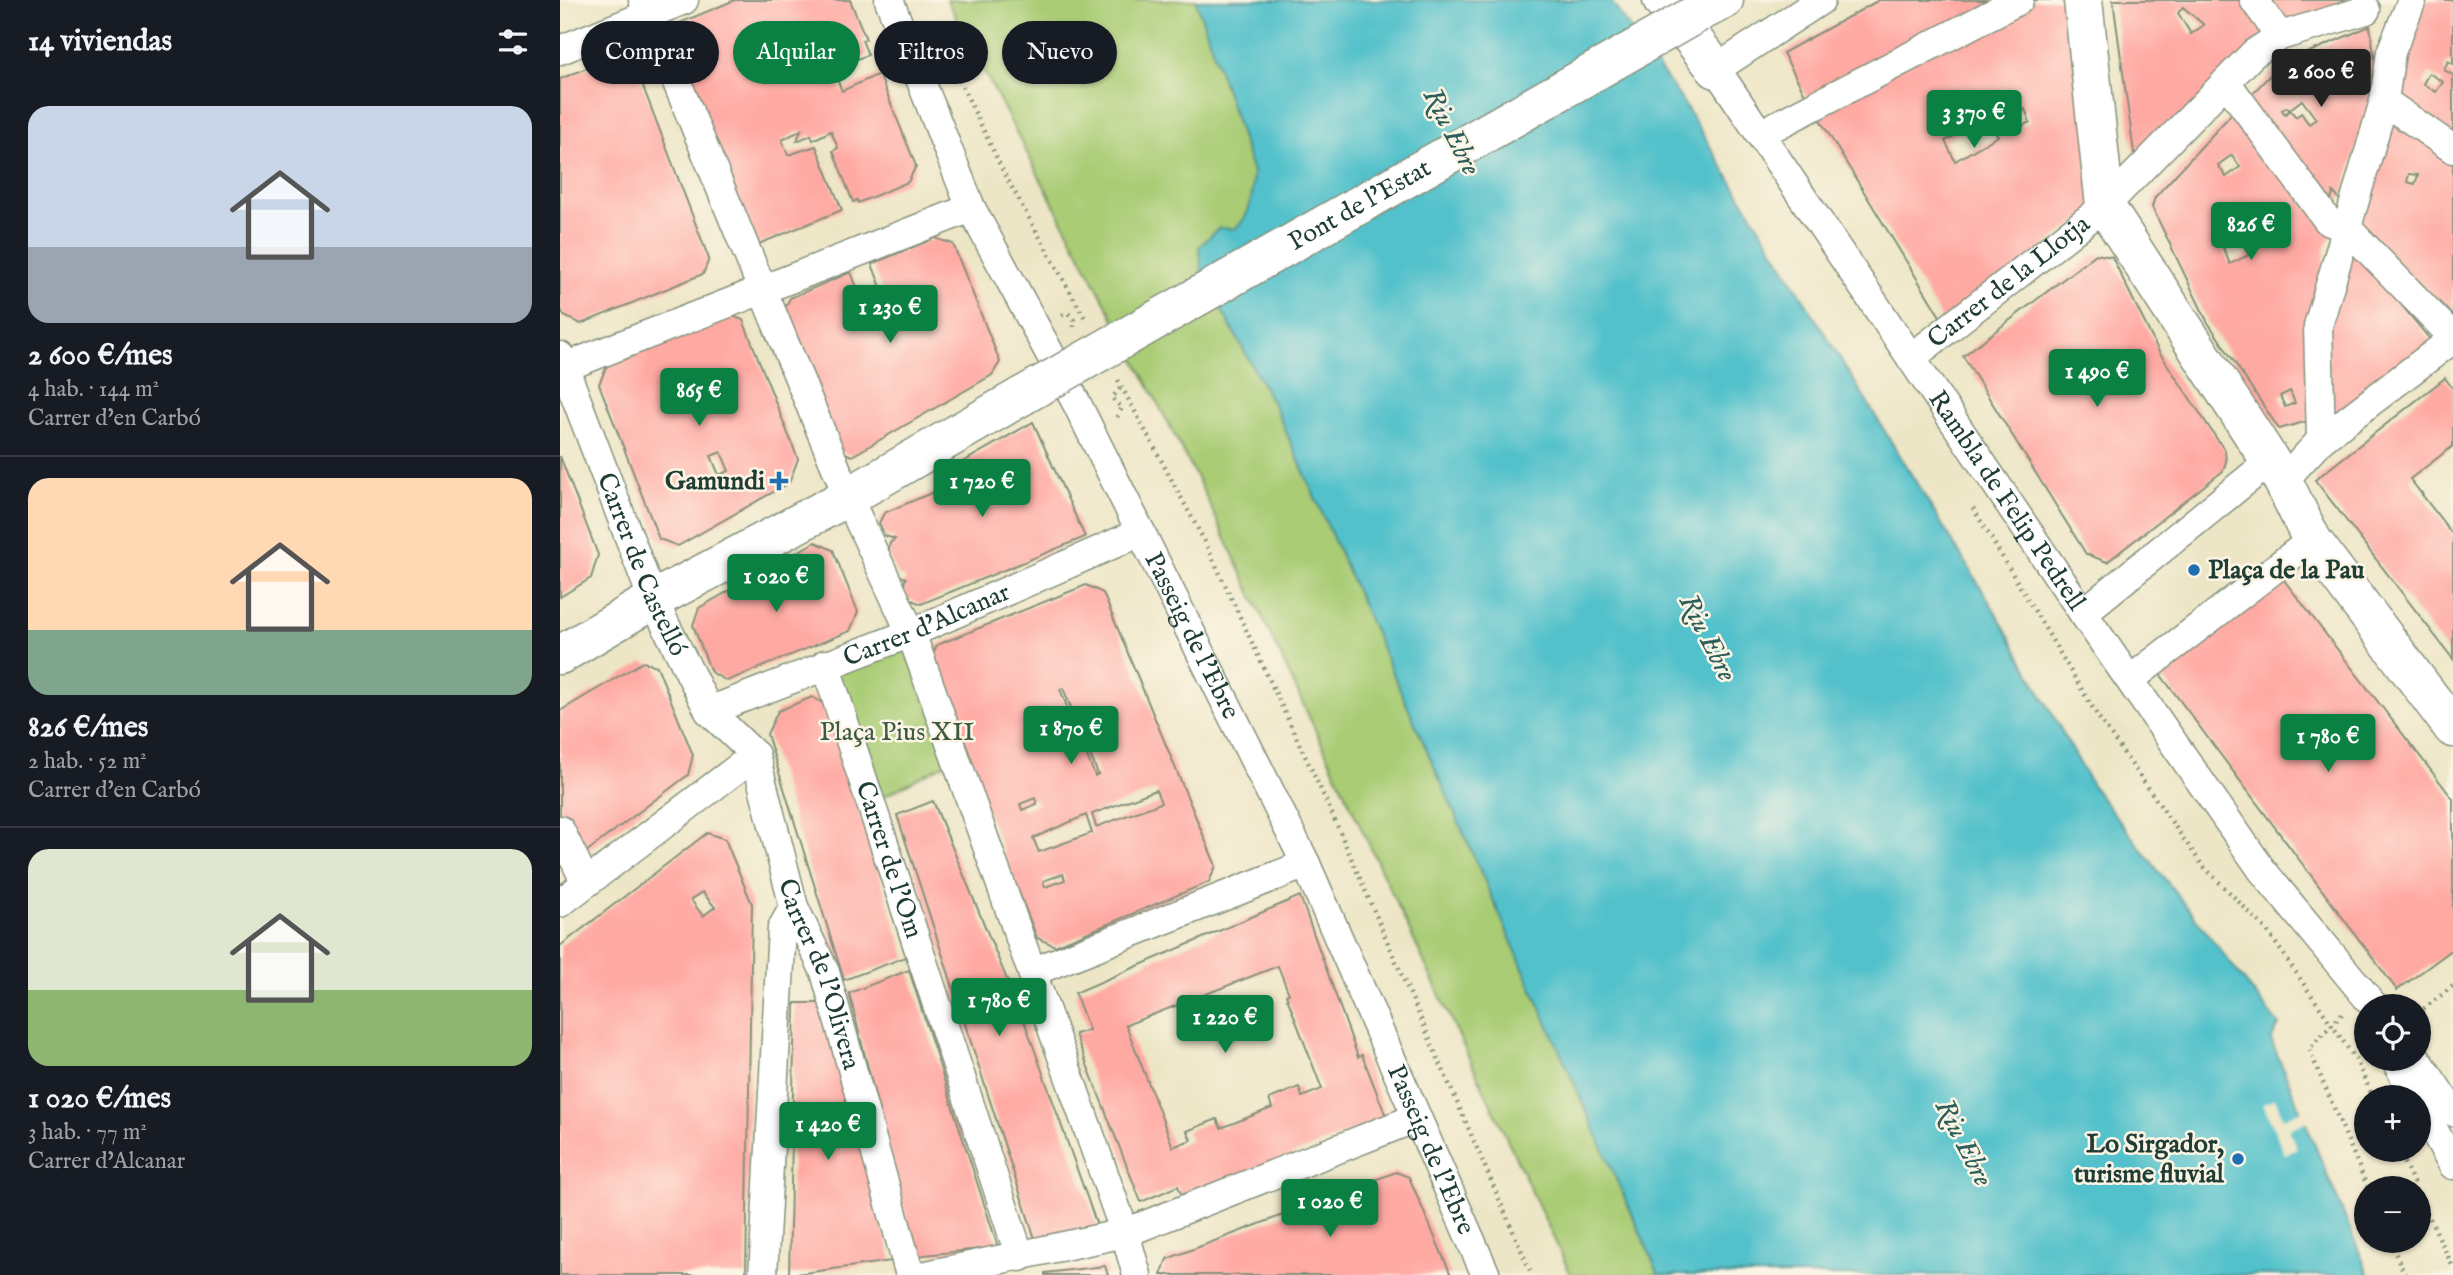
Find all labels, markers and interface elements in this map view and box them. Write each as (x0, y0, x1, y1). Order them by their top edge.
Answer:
chip: Comprar (581, 21, 719, 84)
chip: Alquilar (733, 21, 860, 84)
chip: Filtros (874, 21, 988, 84)
chip: Nuevo (1002, 21, 1117, 84)
text: 14 viviendas (28, 23, 172, 61)
icon: filters (494, 23, 532, 61)
pin: 2 600 € (2256, 50, 2386, 109)
text: 2 600 € (2288, 57, 2354, 86)
water label: Riu Ebre (1414, 82, 1488, 182)
pin: 3 370 € (1909, 90, 2039, 150)
text: 3 370 € (1943, 98, 2005, 127)
street label: Pont de l'Estat (1282, 151, 1437, 258)
icon: home (217, 152, 343, 278)
pin: 826 € (2202, 202, 2300, 262)
street label: Carrer de la Llotja (1921, 207, 2097, 355)
text: 826 € (2227, 210, 2275, 239)
pin: 1 230 € (825, 286, 955, 345)
text: 1 230 € (859, 293, 921, 322)
text: 2 600 €/mes (28, 337, 173, 375)
pin: 1 490 € (2032, 350, 2162, 409)
text: 1 490 € (2065, 357, 2129, 386)
pin: 865 € (650, 368, 748, 428)
text: 4 hab. · 144 m² (28, 375, 159, 404)
text: 865 € (676, 376, 722, 405)
street label: Rambla de Felip Pedrell (1921, 384, 2093, 617)
text: Carrer d'en Carbó (28, 404, 201, 433)
pin: 1 720 € (917, 460, 1047, 519)
place label: Gamundi (665, 465, 765, 498)
text: 1 720 € (950, 467, 1014, 496)
street label: Carrer de Castelló (590, 468, 695, 662)
marker: Gamundi (771, 473, 787, 489)
icon: home (217, 524, 343, 650)
street label: Passeig de l'Ebre (1137, 547, 1248, 724)
pin: 1 020 € (711, 554, 841, 614)
place label: Plaça de la Pau (2208, 554, 2365, 587)
text: 1 020 € (743, 562, 809, 591)
marker: Plaça de la Pau (2186, 562, 2202, 578)
street label: Carrer d'Alcanar (838, 575, 1015, 674)
water label: Riu Ebre (1670, 588, 1744, 688)
pin: 1 870 € (1006, 706, 1136, 766)
text: 826 €/mes (28, 709, 148, 747)
text: 1 870 € (1039, 714, 1103, 743)
pin: 1 780 € (2263, 714, 2393, 774)
park label: Plaça Pius XII (820, 716, 975, 749)
text: 1 780 € (2296, 722, 2360, 751)
text: 2 hab. · 52 m² (28, 747, 147, 776)
text: Carrer d'en Carbó (28, 776, 201, 805)
street label: Carrer de l'Om (848, 777, 931, 942)
street label: Carrer de l'Olivera (771, 875, 868, 1074)
icon: home (217, 895, 343, 1021)
pin: 1 780 € (934, 978, 1064, 1038)
text: 1 780 € (967, 986, 1031, 1015)
map controls (2354, 994, 2431, 1253)
button: locate (2354, 994, 2431, 1071)
pin: 1 220 € (1160, 996, 1290, 1055)
text: 1 220 € (1193, 1003, 1257, 1032)
street label: Passeig de l'Ebre (1379, 1060, 1483, 1240)
text: 1 020 €/mes (28, 1080, 171, 1118)
button: + (2354, 1085, 2431, 1162)
water label: Riu Ebre (1926, 1093, 2000, 1193)
pin: 1 420 € (763, 1102, 893, 1162)
text: 1 420 € (795, 1110, 861, 1139)
text: 3 hab. · 77 m² (28, 1118, 147, 1147)
place label: Lo Sirgador, turisme fluvial (2074, 1128, 2225, 1191)
text: Carrer d'Alcanar (28, 1147, 185, 1176)
marker: Lo Sirgador, turisme fluvial (2230, 1151, 2246, 1167)
button: − (2354, 1176, 2431, 1253)
pin: 1 020 € (1265, 1180, 1395, 1239)
text: 1 020 € (1297, 1187, 1363, 1216)

